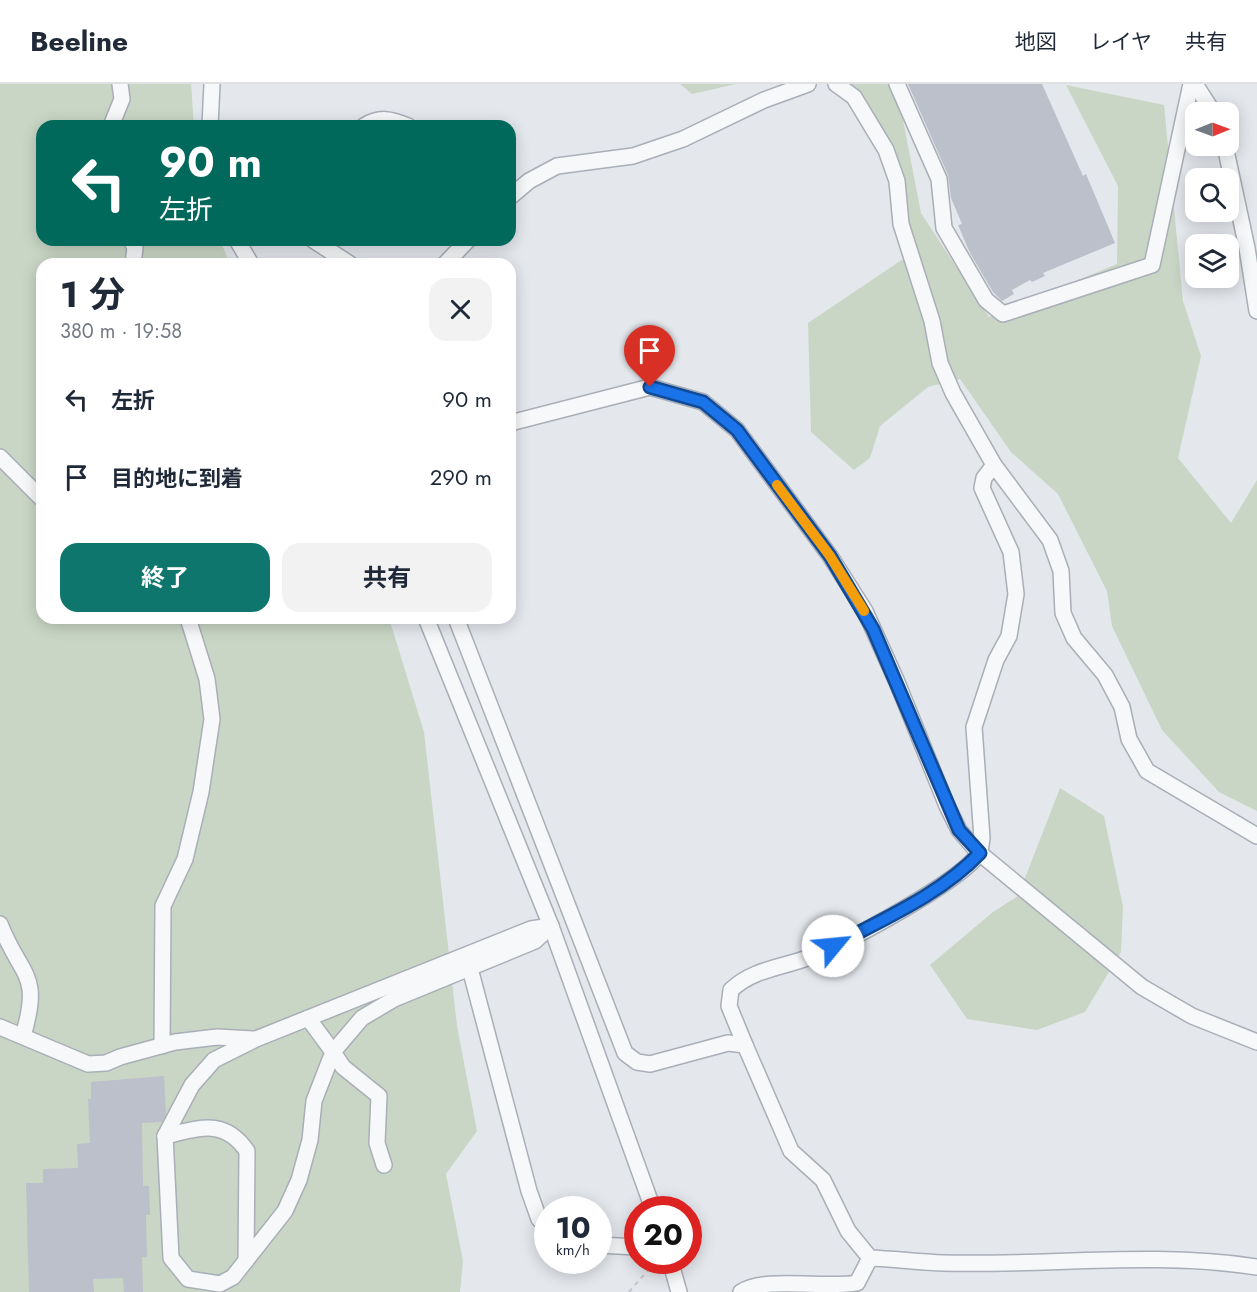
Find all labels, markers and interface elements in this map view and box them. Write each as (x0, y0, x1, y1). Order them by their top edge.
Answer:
text: Beeline (30, 21, 128, 62)
text: 地図 (1015, 27, 1057, 57)
text: レイヤ (1090, 27, 1152, 57)
text: 共有 (1185, 27, 1227, 57)
north arrow (1185, 102, 1239, 156)
map controls (1185, 102, 1239, 288)
text: 90 m (159, 132, 262, 193)
icon: left (60, 144, 138, 222)
button: search (1185, 168, 1239, 222)
text: 左折 (159, 190, 213, 229)
button: layers (1185, 234, 1239, 288)
text: 1 分 (60, 268, 125, 320)
button: close (429, 278, 492, 341)
text: 380 m · 19:58 (60, 317, 182, 346)
pin (624, 325, 675, 387)
icon: arrive (633, 334, 666, 367)
icon: left (60, 383, 93, 416)
text: 90 m (442, 383, 492, 415)
text: 左折 (111, 384, 155, 416)
icon: arrive (60, 461, 93, 494)
text: 290 m (430, 461, 492, 493)
text: 目的地に到着 (111, 462, 243, 494)
button: 終了 (60, 543, 270, 612)
button: 共有 (282, 543, 492, 612)
position arrow (801, 914, 865, 978)
speed limit sign: 20 (624, 1196, 702, 1274)
text: 10 (555, 1206, 591, 1249)
text: km/h (556, 1239, 590, 1261)

